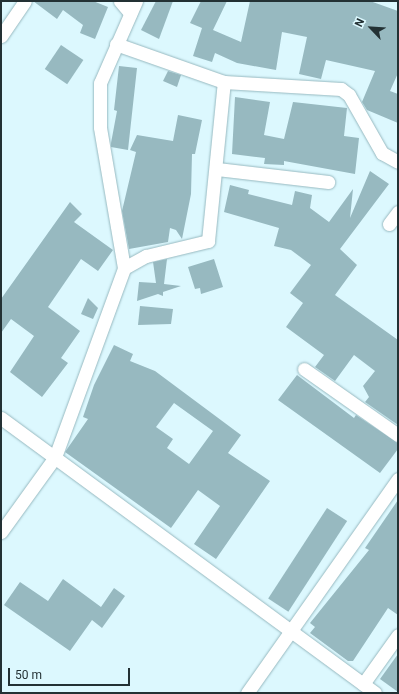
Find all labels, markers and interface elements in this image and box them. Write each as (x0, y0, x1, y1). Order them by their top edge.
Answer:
north arrow (351, 8, 391, 48)
text: N (352, 16, 367, 29)
scale bar (10, 660, 132, 686)
text: 50 m (15, 668, 42, 682)

